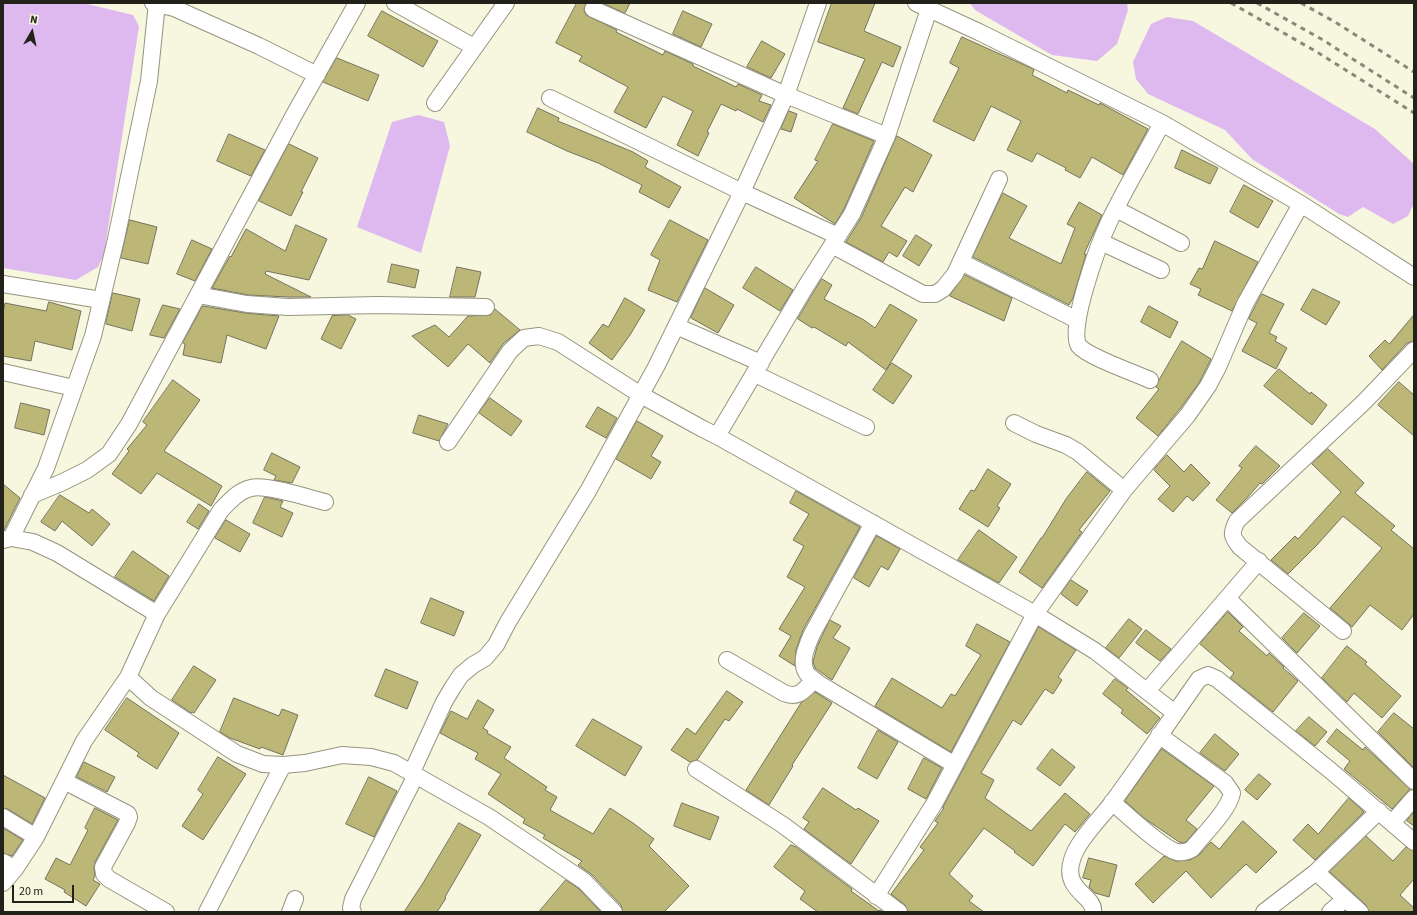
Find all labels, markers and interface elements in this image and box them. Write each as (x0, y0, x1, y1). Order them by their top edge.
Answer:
north arrow (12, 12, 52, 52)
text: N (29, 12, 39, 28)
scale bar (14, 877, 76, 903)
text: 20 m (19, 883, 43, 900)

